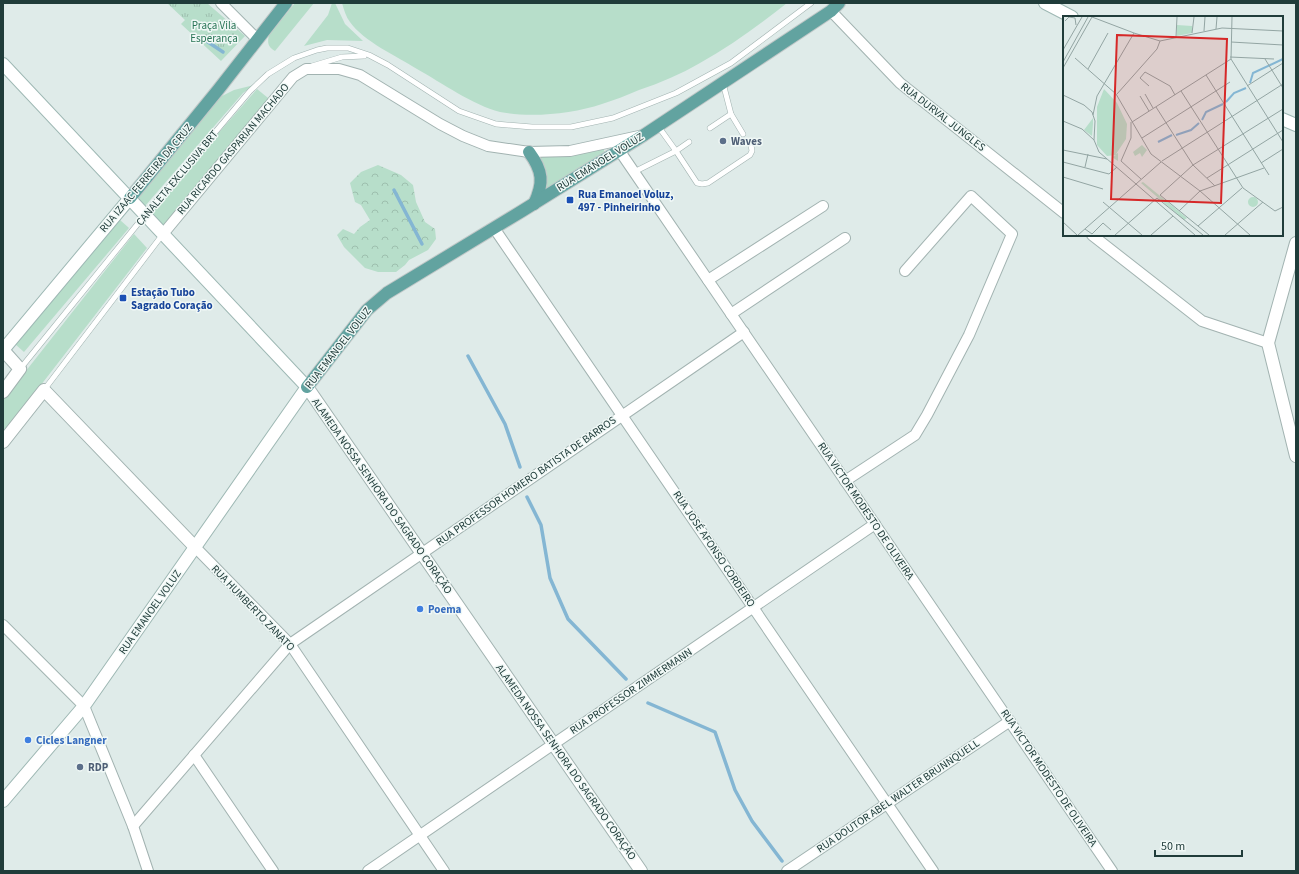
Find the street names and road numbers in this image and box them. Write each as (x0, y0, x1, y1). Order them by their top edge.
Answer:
street label: RUA DURVAL JUNGLES (897, 79, 989, 155)
street label: RUA RICARDO GASPARIAN MACHADO (173, 80, 293, 218)
street label: RUA IZAAC FERREIRA DA CRUZ (96, 120, 196, 236)
street label: CANALETA EXCLUSIVA BRT (132, 127, 222, 229)
street label: RUA EMANOEL VOLUZ (554, 129, 646, 195)
street label: RUA EMANOEL VOLUZ (301, 304, 375, 392)
street label: ALAMEDA NOSSA SENHORA DO SAGRADO CORAÇÃO (308, 395, 456, 597)
street label: RUA PROFESSOR HOMERO BATISTA DE BARROS (433, 413, 619, 549)
street label: RUA VICTOR MODESTO DE OLIVEIRA (814, 439, 918, 583)
street label: RUA JOSÉ AFONSO CORDEIRO (669, 488, 759, 610)
street label: RUA HUMBERTO ZANATO (208, 562, 298, 654)
street label: RUA EMANOEL VOLUZ (115, 567, 185, 657)
street label: RUA PROFESSOR ZIMMERMANN (567, 644, 695, 738)
street label: ALAMEDA NOSSA SENHORA DO SAGRADO CORAÇÃO (492, 661, 640, 863)
street label: RUA VICTOR MODESTO DE OLIVEIRA (997, 706, 1101, 850)
street label: RUA DOUTOR ABEL WALTER BRUNNQUELL (814, 735, 983, 856)

